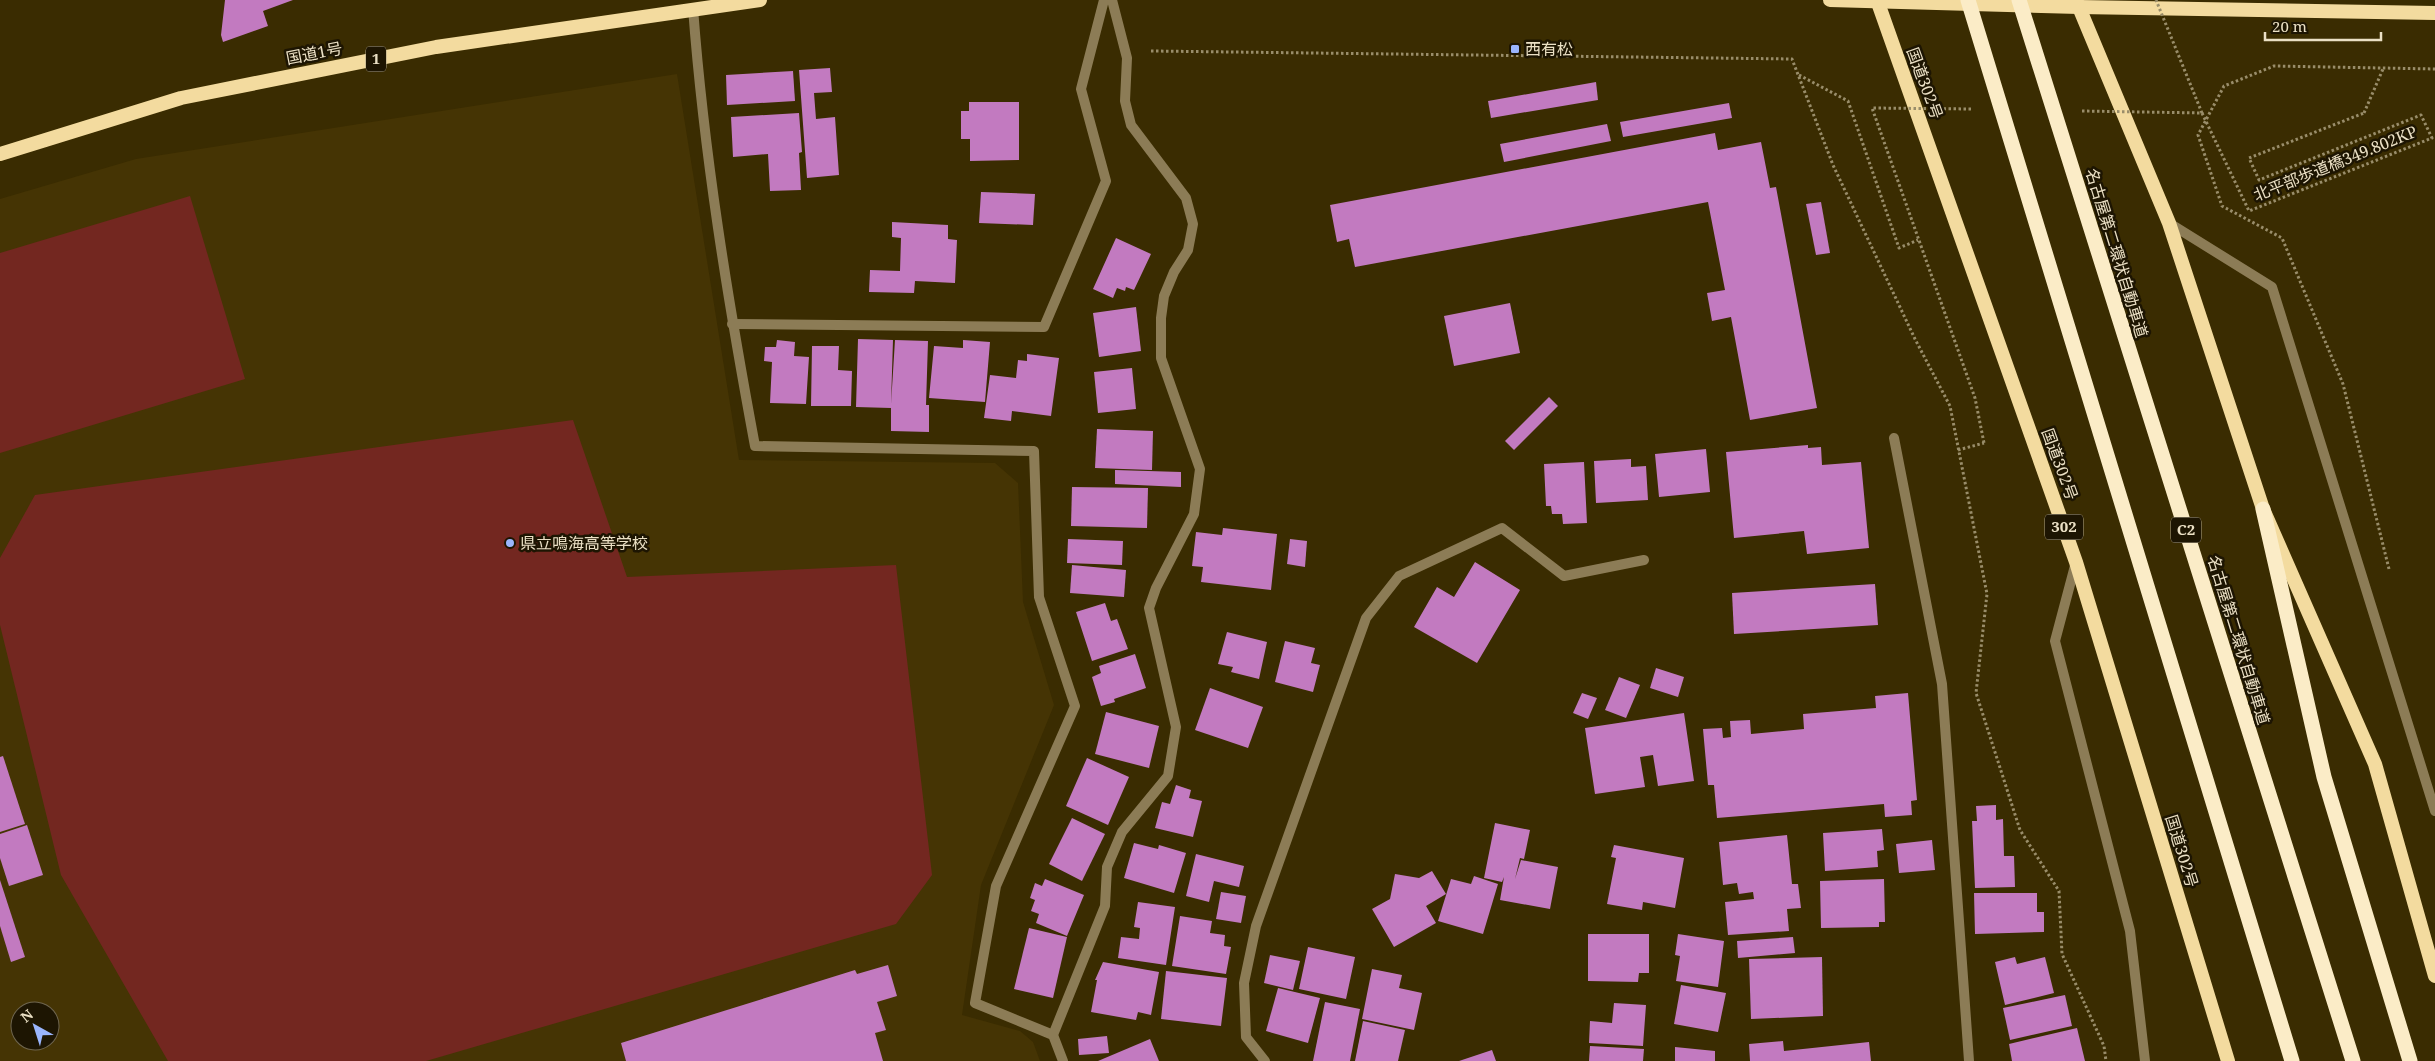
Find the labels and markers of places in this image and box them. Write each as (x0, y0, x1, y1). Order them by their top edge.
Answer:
place label: 西有松 (1525, 38, 1573, 60)
marker: 西有松 (1509, 43, 1521, 55)
place label: 県立鳴海高等学校 (520, 532, 648, 554)
marker: 県立鳴海高等学校 (504, 537, 516, 549)

